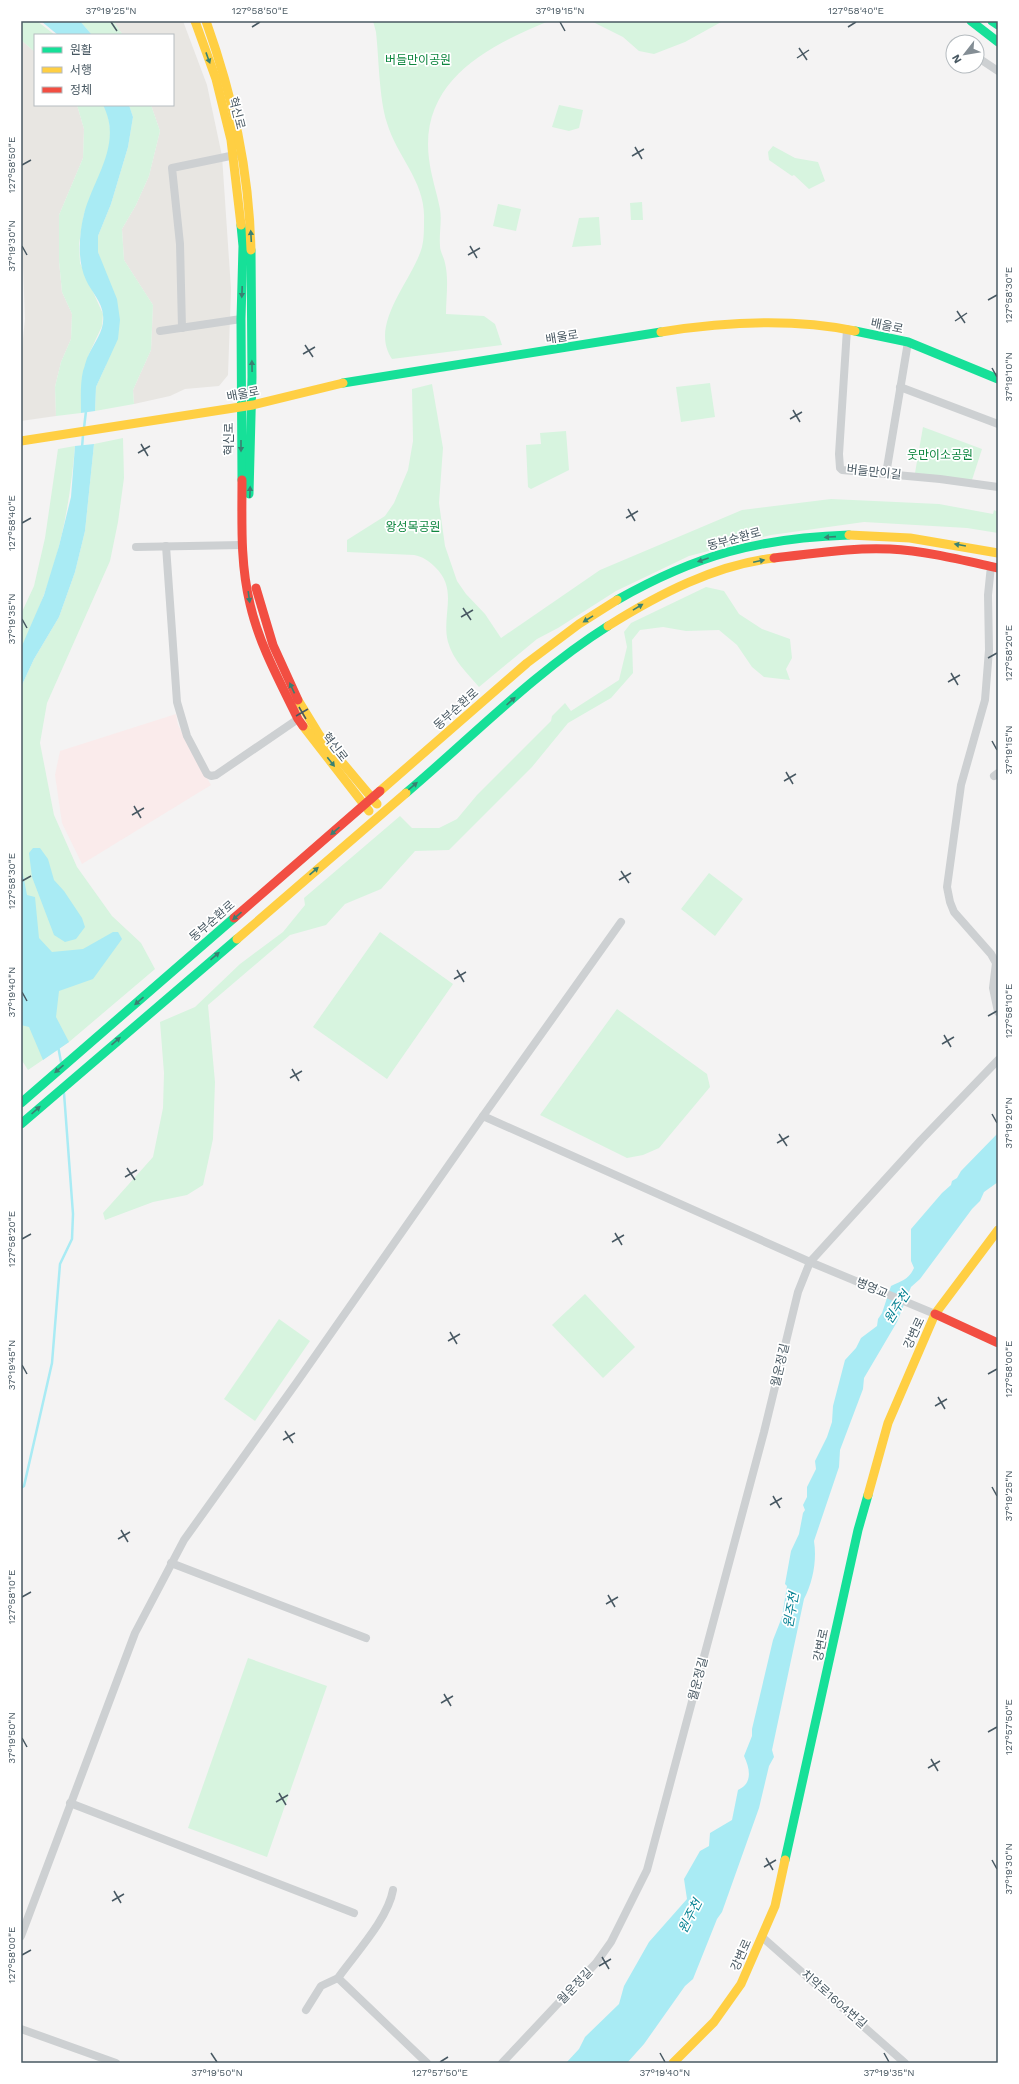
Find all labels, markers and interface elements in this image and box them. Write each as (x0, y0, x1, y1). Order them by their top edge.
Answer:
text: 37°19'25"N (85, 5, 137, 16)
text: 127°58'50"E (232, 5, 288, 16)
text: 37°19'15"N (535, 5, 585, 16)
text: 127°58'40"E (828, 5, 884, 16)
legend (34, 34, 174, 106)
north arrow (945, 34, 985, 74)
text: 원활 (70, 43, 92, 57)
one-way arrow (206, 52, 212, 64)
text: N (949, 52, 965, 66)
park label: 버들만이공원 (385, 53, 451, 67)
text: 서행 (70, 63, 92, 77)
text: 정체 (70, 83, 92, 97)
street label: 혁신로 (226, 95, 248, 131)
text: 127°58'50"E (6, 137, 17, 193)
text: 37°19'30"N (6, 220, 17, 272)
one-way arrow (247, 230, 254, 242)
text: 127°58'30"E (1003, 267, 1014, 323)
one-way arrow (238, 286, 245, 298)
street label: 배울로 (869, 316, 905, 336)
street label: 배울로 (545, 327, 579, 347)
text: 37°19'10"N (1003, 352, 1014, 402)
one-way arrow (249, 359, 255, 372)
street label: 배울로 (225, 384, 261, 404)
street label: 혁신로 (222, 422, 236, 456)
one-way arrow (238, 440, 244, 453)
park label: 웃만이소공원 (907, 448, 973, 462)
street label: 버들만이길 (846, 462, 902, 482)
one-way arrow (246, 486, 253, 498)
text: 127°58'40"E (6, 495, 17, 551)
park label: 왕성목공원 (385, 520, 441, 534)
street label: 동부순환로 (706, 525, 762, 553)
one-way arrow (824, 533, 837, 540)
one-way arrow (954, 541, 966, 547)
one-way arrow (697, 557, 709, 563)
one-way arrow (752, 558, 765, 564)
one-way arrow (246, 591, 252, 603)
text: 37°19'35"N (6, 593, 17, 645)
one-way arrow (632, 604, 644, 611)
one-way arrow (583, 615, 593, 623)
text: 127°58'20"E (1003, 625, 1014, 681)
one-way arrow (289, 682, 295, 694)
street label: 동부순환로 (431, 685, 481, 733)
one-way arrow (505, 696, 516, 705)
text: 37°19'15"N (1003, 725, 1014, 775)
street label: 혁신로 (319, 730, 351, 764)
one-way arrow (327, 756, 336, 767)
one-way arrow (408, 782, 418, 791)
one-way arrow (330, 826, 341, 835)
text: 127°58'30"E (6, 853, 17, 909)
one-way arrow (308, 867, 319, 876)
street label: 동부순환로 (187, 898, 237, 944)
one-way arrow (232, 911, 242, 920)
one-way arrow (210, 951, 220, 961)
text: 37°19'40"N (6, 967, 17, 1017)
text: 127°58'10"E (1003, 984, 1014, 1038)
one-way arrow (133, 996, 144, 1005)
one-way arrow (111, 1036, 122, 1045)
one-way arrow (54, 1065, 64, 1074)
text: 37°19'20"N (1003, 1097, 1014, 1149)
one-way arrow (31, 1106, 41, 1115)
text: 127°58'20"E (6, 1211, 17, 1267)
street label: 병영교 (854, 1275, 890, 1301)
water label: 원주천 (881, 1287, 914, 1326)
street label: 강변로 (901, 1315, 927, 1351)
text: 37°19'45"N (6, 1340, 17, 1390)
text: 127°58'00"E (1003, 1341, 1014, 1397)
street label: 월운정길 (768, 1342, 792, 1388)
text: 37°19'25"N (1003, 1470, 1014, 1522)
text: 127°58'10"E (6, 1570, 17, 1624)
water label: 원주천 (780, 1590, 802, 1629)
street label: 강변로 (811, 1627, 831, 1663)
street label: 월운정길 (686, 1656, 710, 1702)
text: 127°57'50"E (1003, 1699, 1014, 1755)
text: 37°19'50"N (6, 1712, 17, 1764)
text: 37°19'30"N (1003, 1843, 1014, 1895)
water label: 원주천 (675, 1896, 705, 1935)
text: 127°58'00"E (6, 1927, 17, 1983)
street label: 강변로 (728, 1937, 754, 1973)
street label: 월운정길 (555, 1965, 595, 2007)
street label: 치악로1604번길 (798, 1967, 870, 2031)
text: 37°19'50"N (191, 2067, 243, 2078)
text: 127°57'50"E (412, 2067, 468, 2078)
text: 37°19'40"N (640, 2067, 690, 2078)
text: 37°19'35"N (863, 2067, 915, 2078)

